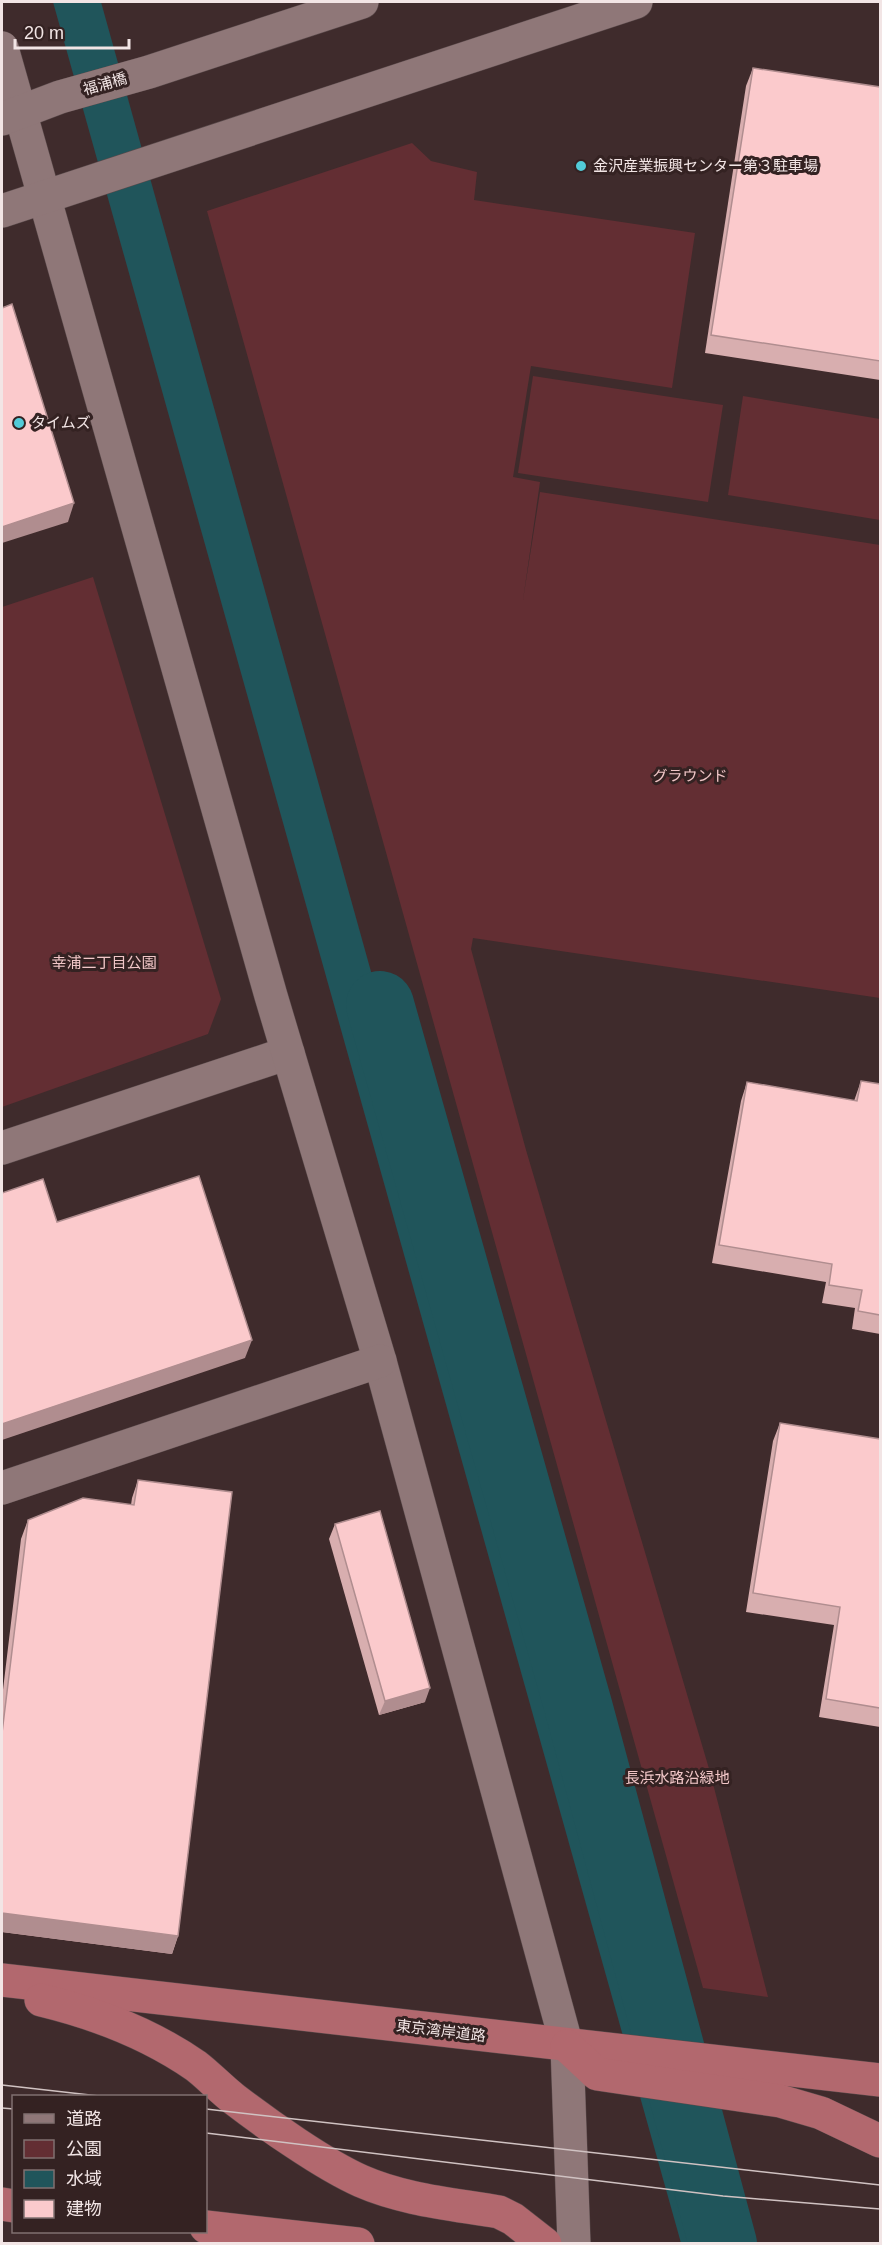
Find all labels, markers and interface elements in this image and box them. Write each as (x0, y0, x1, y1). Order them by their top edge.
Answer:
scale bar (15, 12, 129, 50)
text: 20 m (24, 23, 64, 43)
street label: 福浦橋 (81, 69, 129, 98)
place label: 金沢産業振興センター第３駐車場 (593, 157, 818, 174)
marker: 金沢産業振興センター第３駐車場 (574, 159, 588, 173)
place label: タイムズ (31, 414, 91, 431)
marker: タイムズ (12, 416, 26, 430)
park label: グラウンド (652, 767, 728, 784)
park label: 幸浦二丁目公園 (51, 954, 157, 971)
park label: 長浜水路沿緑地 (624, 1769, 730, 1786)
street label: 東京湾岸道路 (395, 2017, 487, 2044)
legend (12, 2095, 207, 2233)
text: 道路 (66, 2109, 102, 2129)
text: 公園 (66, 2139, 102, 2159)
text: 水域 (66, 2169, 102, 2189)
text: 建物 (66, 2199, 102, 2219)

